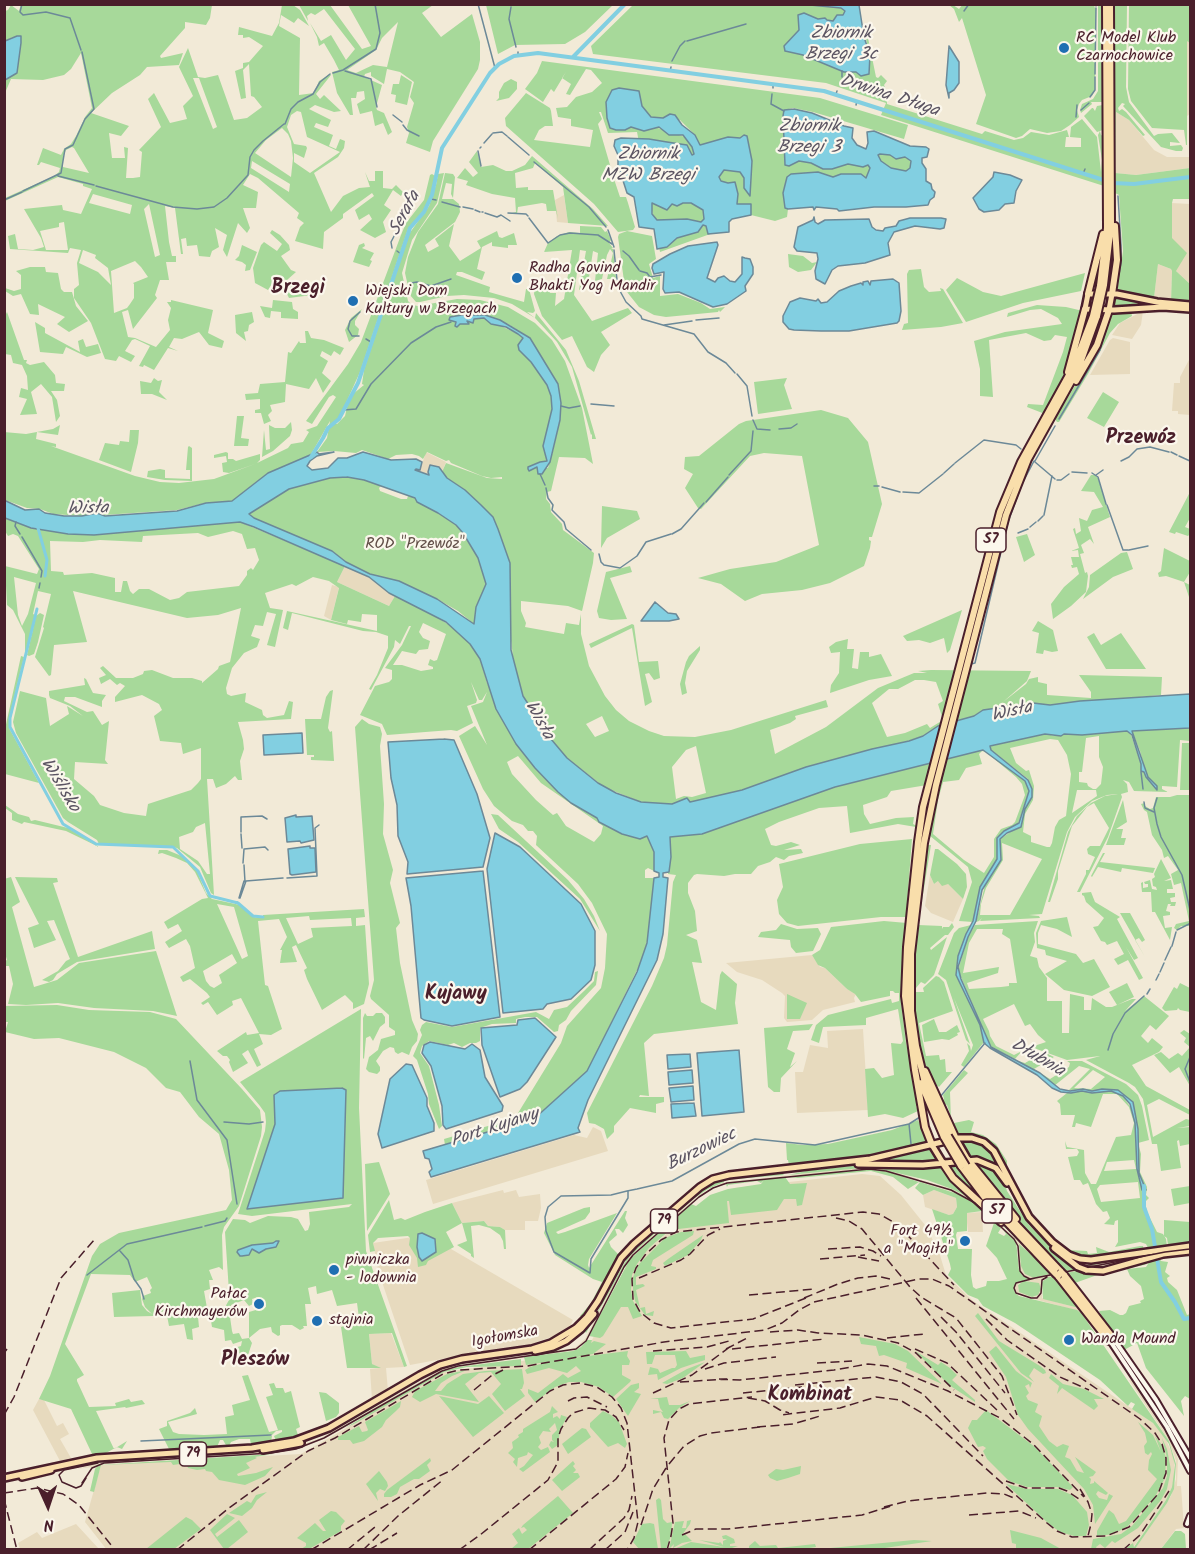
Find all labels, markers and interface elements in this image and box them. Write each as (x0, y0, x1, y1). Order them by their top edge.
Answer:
water label: Zbiornik Brzegi 3c (805, 24, 877, 66)
place label: RC Model Klub Czarnochowice (1076, 29, 1176, 67)
marker: RC Model Klub Czarnochowice (1057, 41, 1071, 55)
water label: Drwina Długa (837, 71, 941, 123)
water label: Zbiornik Brzegi 3 (777, 117, 841, 160)
water label: Zbiornik MZW Brzegi (602, 145, 694, 188)
water label: Serafa (385, 188, 427, 240)
place label: Radha Govind Bhakti Yog Mandir (529, 259, 655, 297)
marker: Radha Govind Bhakti Yog Mandir (510, 271, 524, 285)
district label: Brzegi (271, 278, 325, 302)
place label: Wiejski Dom Kultury w Brzegach (365, 282, 497, 320)
marker: Wiejski Dom Kultury w Brzegach (346, 294, 360, 308)
district label: Przewóz (1106, 428, 1176, 452)
water label: Wisła (67, 499, 109, 521)
road number: S7 (976, 528, 1006, 552)
park label: ROD "Przewóz" (365, 535, 465, 555)
water label: Wisła (519, 698, 557, 744)
water label: Wisła (990, 698, 1034, 728)
water label: Wiślisko (35, 755, 83, 817)
district label: Kujawy (425, 984, 487, 1008)
water label: Dłubnia (1006, 1035, 1068, 1083)
water label: Port Kujawy (448, 1105, 542, 1153)
water label: Burzowiec (664, 1125, 740, 1177)
road number: S7 (982, 1199, 1012, 1223)
road number: 79 (650, 1209, 678, 1233)
place label: Fort 49½ a "Mogiła" (884, 1222, 953, 1260)
marker: Fort 49½ a "Mogiła" (958, 1234, 972, 1248)
place label: piwniczka - lodownia (346, 1251, 417, 1289)
marker: piwniczka - lodownia (327, 1263, 341, 1277)
place label: Pałac Kirchmayerów (155, 1285, 247, 1323)
marker: Pałac Kirchmayerów (252, 1297, 266, 1311)
place label: stajnia (329, 1311, 373, 1331)
marker: stajnia (310, 1314, 324, 1328)
street label: Igołomska (470, 1323, 540, 1353)
place label: Wanda Mound (1081, 1330, 1176, 1350)
marker: Wanda Mound (1062, 1333, 1076, 1347)
district label: Pleszów (221, 1350, 289, 1374)
district label: Kombinat (768, 1385, 852, 1409)
road number: 79 (180, 1442, 206, 1466)
north arrow (18, 1476, 78, 1536)
text: N (43, 1512, 55, 1537)

